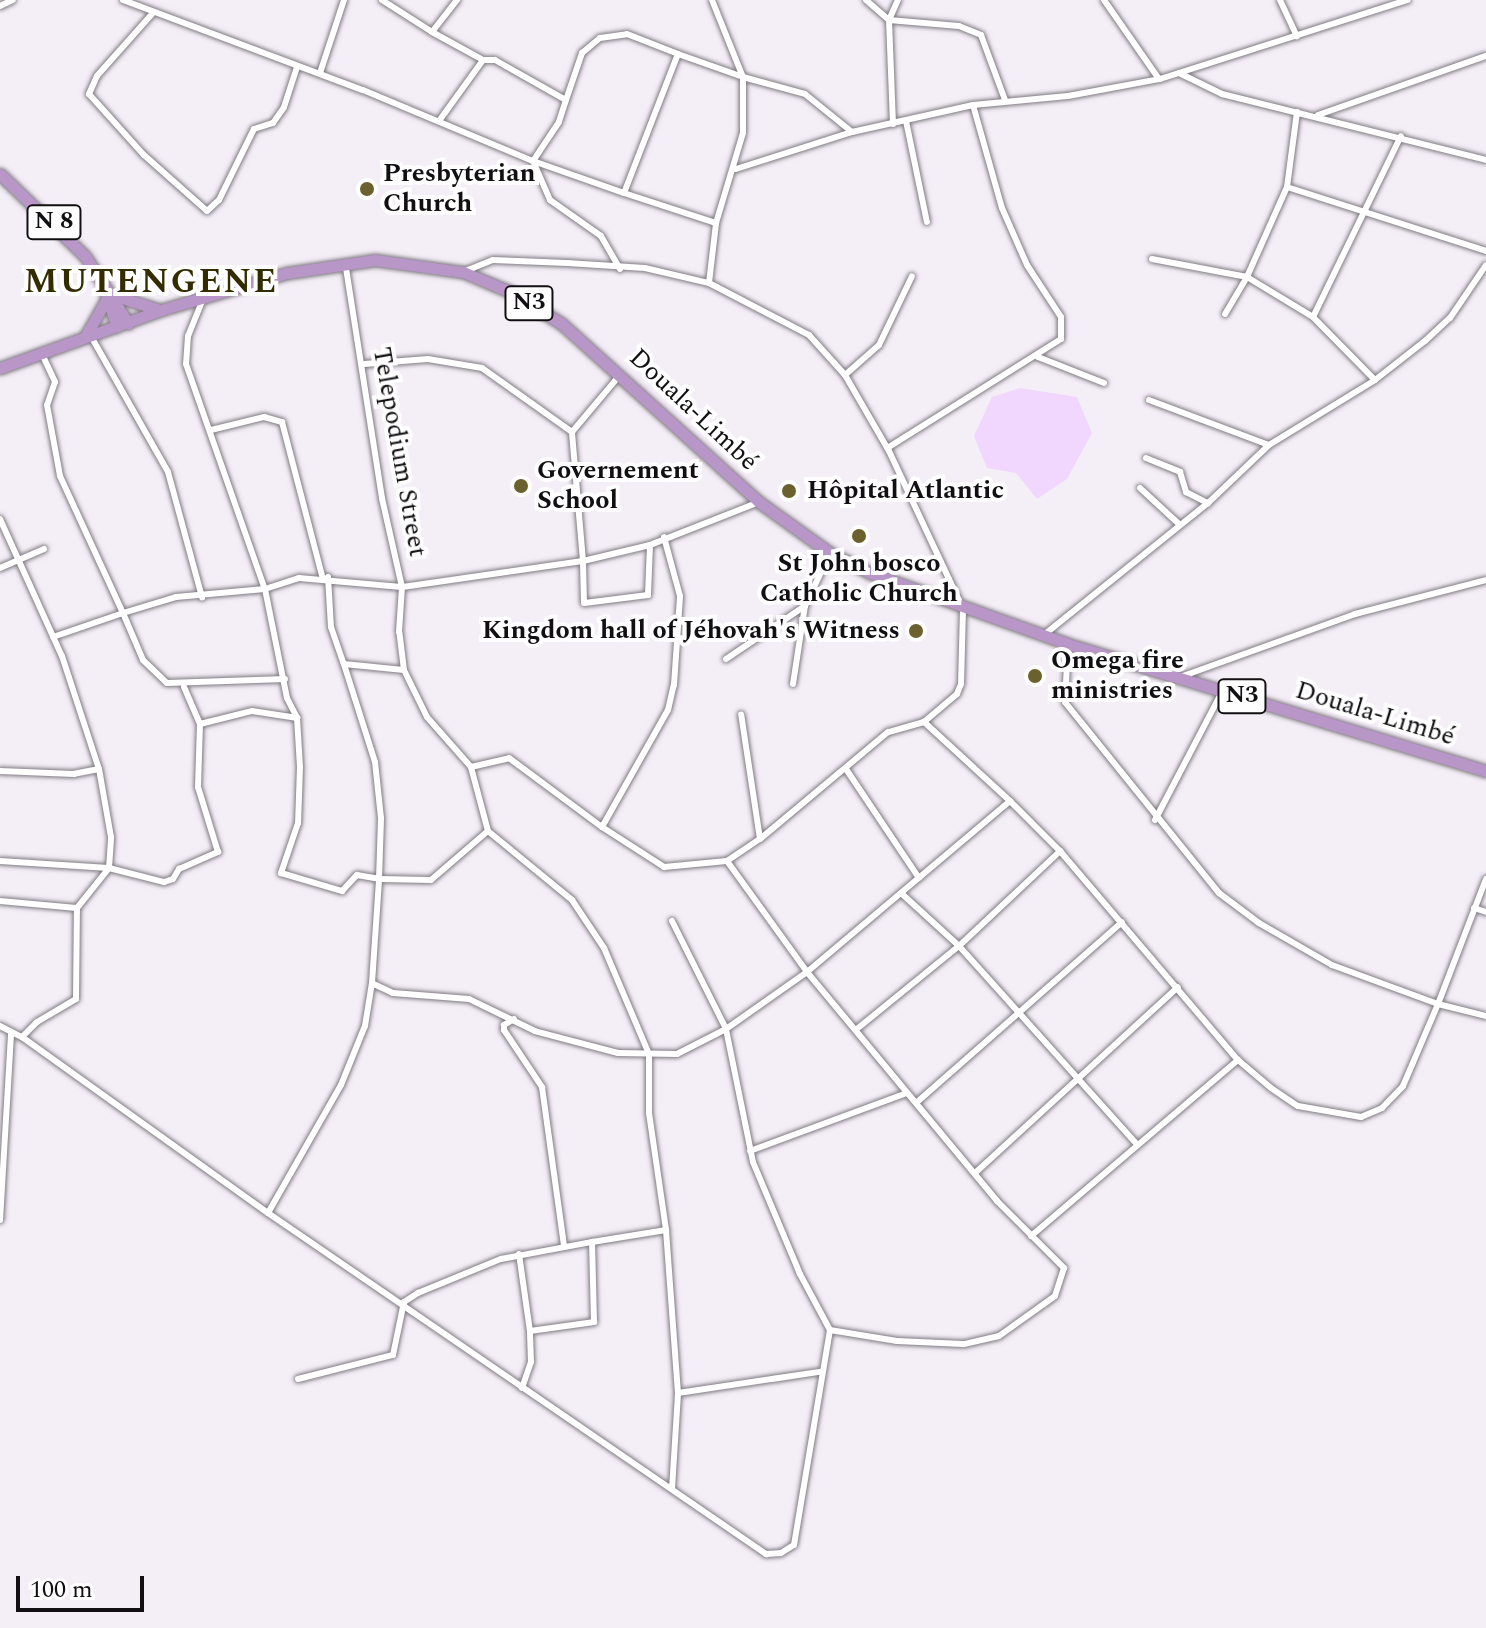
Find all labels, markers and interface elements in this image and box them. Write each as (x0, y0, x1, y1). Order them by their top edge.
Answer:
place label: Presbyterian Church (383, 158, 536, 220)
marker: Presbyterian Church (358, 180, 376, 198)
road number: N 8 (26, 202, 82, 242)
district label: MUTENGENE (24, 263, 278, 303)
road number: N3 (503, 283, 555, 323)
street label: Douala-Limbé (622, 342, 764, 478)
street label: Telepodium Street (365, 345, 433, 559)
place label: Governement School (537, 455, 699, 516)
place label: Hôpital Atlantic (807, 475, 1004, 507)
marker: Governement School (512, 477, 530, 495)
marker: Hôpital Atlantic (778, 480, 800, 502)
marker: St John bosco Catholic Church (850, 527, 868, 545)
place label: St John bosco Catholic Church (760, 548, 958, 610)
place label: Kingdom hall of Jéhovah's Witness (482, 615, 900, 647)
marker: Kingdom hall of Jéhovah's Witness (907, 622, 925, 640)
place label: Omega fire ministries (1051, 645, 1184, 706)
marker: Omega fire ministries (1026, 667, 1044, 685)
street label: Douala-Limbé (1292, 675, 1458, 753)
road number: N3 (1216, 676, 1268, 716)
scale bar (20, 1560, 148, 1610)
text: 100 m (30, 1572, 93, 1608)

